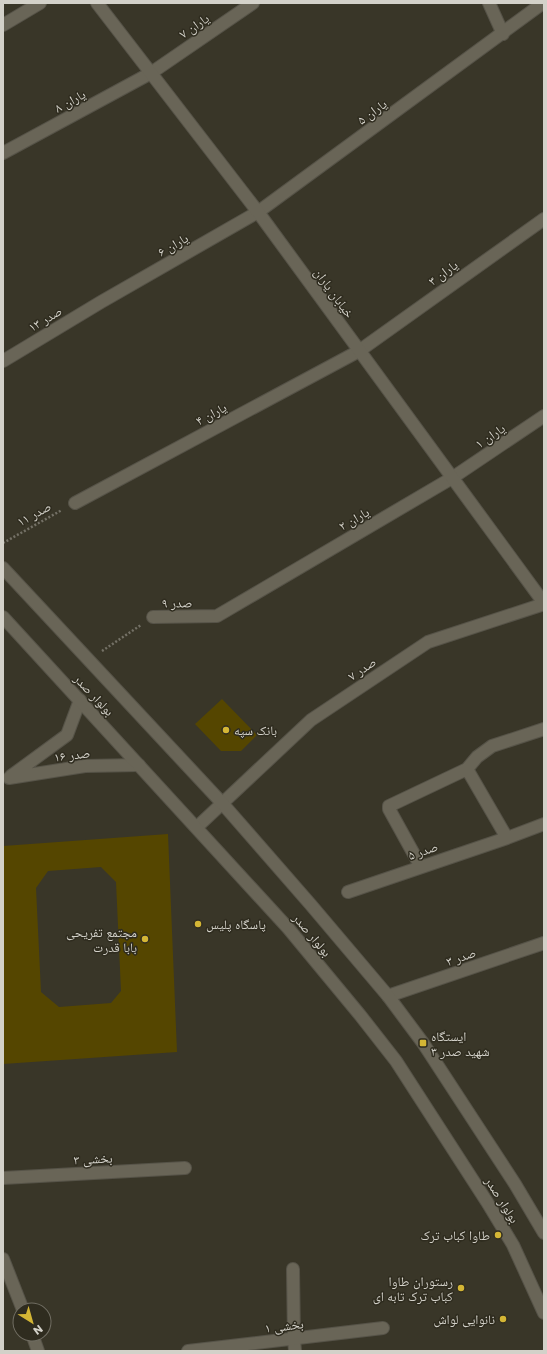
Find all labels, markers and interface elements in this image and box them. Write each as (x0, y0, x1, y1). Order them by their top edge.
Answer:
street label: یاران ۷ (175, 9, 213, 43)
street label: یاران ۸ (51, 85, 89, 117)
street label: یاران ۵ (353, 95, 391, 129)
street label: یاران ۶ (154, 229, 192, 261)
street label: یاران ۳ (424, 256, 462, 290)
street label: خیابان یاران (309, 264, 359, 322)
street label: صدر ۱۳ (24, 301, 66, 337)
street label: یاران ۴ (192, 398, 230, 430)
street label: یاران ۱ (471, 419, 509, 453)
street label: صدر ۱۱ (13, 497, 55, 531)
street label: یاران ۲ (335, 503, 373, 535)
street label: صدر ۹ (161, 593, 193, 613)
street label: صدر ۷ (344, 653, 380, 685)
street label: بولوار صدر (69, 669, 119, 720)
place label: بانک سپه (234, 721, 277, 740)
marker: بانک سپه (221, 725, 231, 735)
street label: صدر ۱۶ (53, 743, 91, 767)
street label: صدر ۵ (405, 837, 441, 865)
street label: بولوار صدر (288, 908, 336, 961)
place label: پاسگاه پلیس (206, 915, 266, 934)
marker: پاسگاه پلیس (193, 919, 203, 929)
place label: مجتمع تفریحی بابا قدرت (66, 923, 137, 957)
marker: مجتمع تفریحی بابا قدرت (140, 934, 150, 944)
street label: صدر ۳ (443, 943, 479, 971)
place label: ایستگاه شهید صدر ۳ (431, 1027, 490, 1061)
marker: ایستگاه شهید صدر ۳ (418, 1038, 428, 1048)
street label: بخشی ۳ (73, 1148, 113, 1170)
street label: بولوار صدر (480, 1172, 524, 1227)
place label: طاوا کباب ترک (420, 1226, 490, 1245)
marker: طاوا کباب ترک (493, 1230, 503, 1240)
place label: رستوران طاوا کباب ترک تابه ای (373, 1272, 454, 1306)
marker: رستوران طاوا کباب ترک تابه ای (456, 1283, 466, 1293)
north arrow (12, 1302, 52, 1342)
place label: نانوایی لواش (433, 1310, 495, 1329)
street label: بخشی ۱ (263, 1314, 305, 1338)
marker: نانوایی لواش (498, 1314, 508, 1324)
text: N (30, 1321, 46, 1339)

